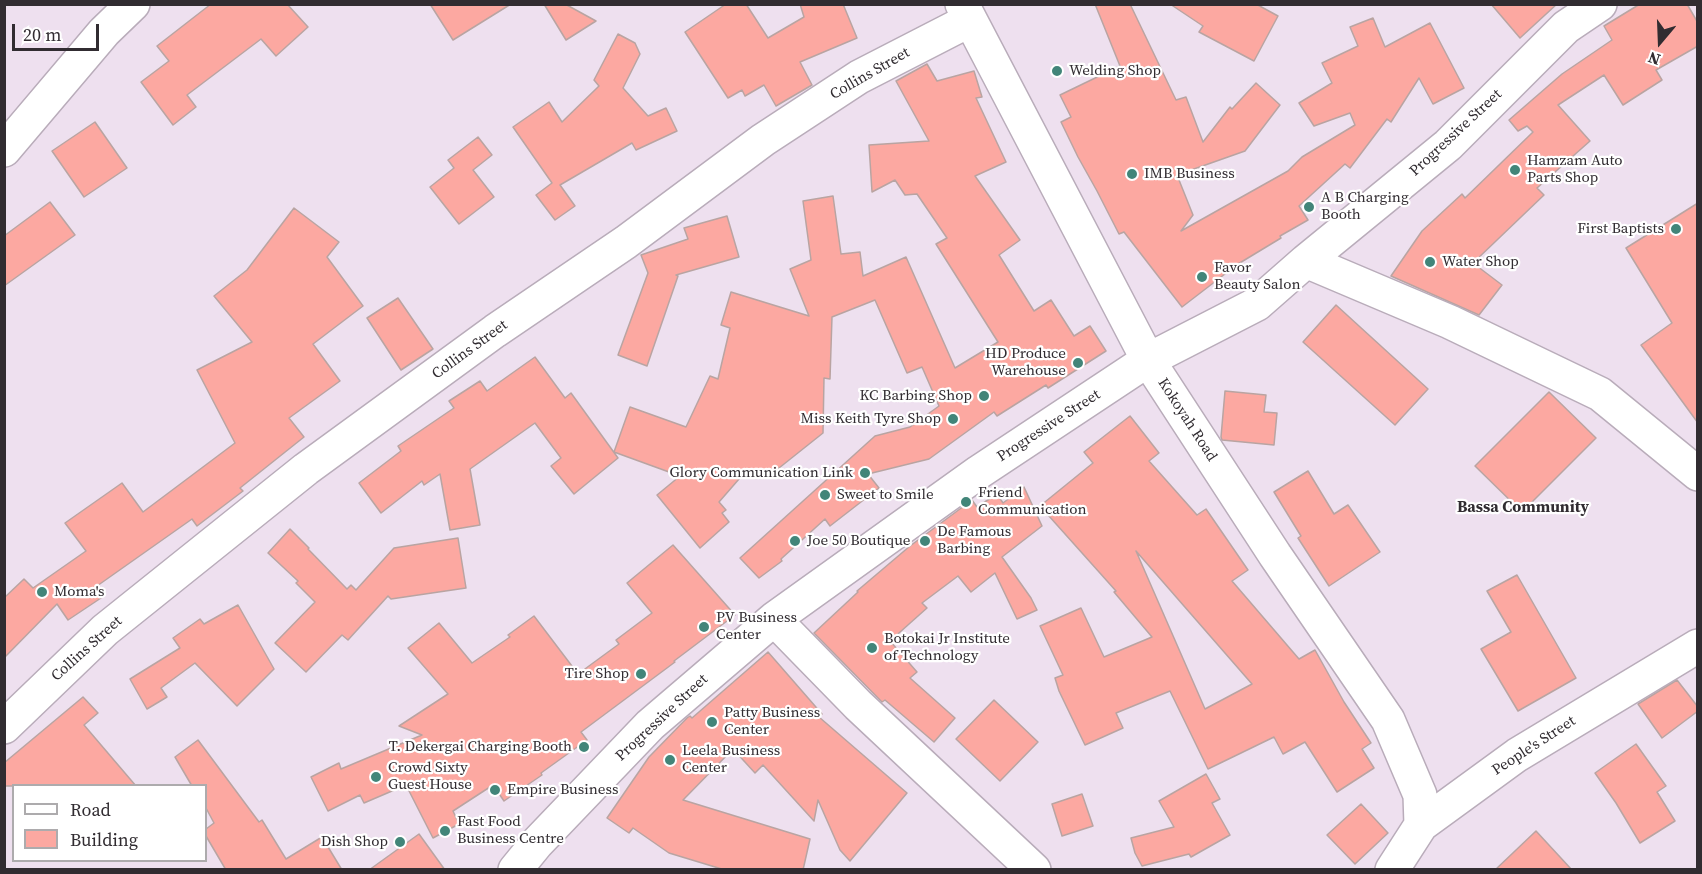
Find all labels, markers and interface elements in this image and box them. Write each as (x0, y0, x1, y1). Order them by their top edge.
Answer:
scale bar (15, 12, 102, 50)
north arrow (1630, 12, 1690, 72)
text: 20 m (23, 22, 61, 47)
street label: Collins Street (827, 44, 913, 104)
text: N (1645, 47, 1663, 71)
place label: Welding Shop (1069, 62, 1161, 80)
marker: Welding Shop (1050, 64, 1064, 78)
street label: Progressive Street (1406, 86, 1506, 180)
place label: Hamzam Auto Parts Shop (1527, 152, 1623, 187)
marker: Hamzam Auto Parts Shop (1508, 163, 1522, 177)
place label: IMB Business (1144, 165, 1235, 183)
marker: IMB Business (1125, 167, 1139, 181)
place label: A B Charging Booth (1321, 189, 1409, 224)
marker: A B Charging Booth (1302, 200, 1316, 214)
place label: First Baptists (1577, 220, 1664, 238)
marker: First Baptists (1669, 222, 1683, 236)
place label: Water Shop (1442, 253, 1519, 271)
marker: Water Shop (1423, 255, 1437, 269)
place label: Favor Beauty Salon (1214, 259, 1300, 294)
marker: Favor Beauty Salon (1195, 270, 1209, 284)
street label: Collins Street (429, 317, 511, 383)
place label: HD Produce Warehouse (985, 345, 1066, 380)
marker: HD Produce Warehouse (1071, 356, 1085, 370)
street label: Kokoyah Road (1153, 375, 1221, 465)
street label: Progressive Street (994, 386, 1104, 466)
place label: KC Barbing Shop (859, 387, 972, 405)
marker: KC Barbing Shop (977, 389, 991, 403)
place label: Miss Keith Tyre Shop (800, 410, 941, 428)
marker: Miss Keith Tyre Shop (946, 412, 960, 426)
place label: Glory Communication Link (670, 464, 853, 482)
marker: Glory Communication Link (858, 466, 872, 480)
place label: Friend Communication (978, 484, 1087, 519)
place label: Sweet to Smile (837, 486, 934, 504)
marker: Sweet to Smile (818, 488, 832, 502)
marker: Friend Communication (959, 495, 973, 509)
district label: Bassa Community (1457, 498, 1589, 518)
place label: De Famous Barbing (937, 523, 1011, 558)
place label: Joe 50 Boutique (807, 532, 910, 550)
marker: Joe 50 Boutique (788, 534, 802, 548)
marker: De Famous Barbing (918, 534, 932, 548)
place label: Moma's (54, 583, 105, 601)
marker: Moma's (35, 585, 49, 599)
place label: PV Business Center (716, 609, 797, 644)
street label: Collins Street (48, 613, 126, 685)
marker: PV Business Center (697, 620, 711, 634)
place label: Botokai Jr Institute of Technology (884, 630, 1010, 665)
marker: Botokai Jr Institute of Technology (865, 641, 879, 655)
place label: Tire Shop (565, 665, 629, 683)
marker: Tire Shop (634, 667, 648, 681)
street label: Progressive Street (612, 671, 712, 765)
place label: Patty Business Center (724, 704, 820, 739)
street label: People's Street (1489, 712, 1579, 780)
marker: Patty Business Center (705, 715, 719, 729)
place label: T. Dekergai Charging Booth (389, 738, 572, 756)
marker: T. Dekergai Charging Booth (577, 740, 591, 754)
place label: Leela Business Center (682, 742, 780, 777)
marker: Leela Business Center (663, 753, 677, 767)
place label: Crowd Sixty Guest House (388, 759, 472, 794)
marker: Crowd Sixty Guest House (369, 770, 383, 784)
place label: Empire Business (507, 781, 619, 799)
marker: Empire Business (488, 783, 502, 797)
legend (12, 784, 207, 862)
text: Road (70, 797, 111, 822)
place label: Fast Food Business Centre (457, 813, 564, 848)
marker: Fast Food Business Centre (438, 824, 452, 838)
text: Building (70, 827, 138, 852)
place label: Dish Shop (321, 833, 388, 851)
marker: Dish Shop (393, 835, 407, 849)

